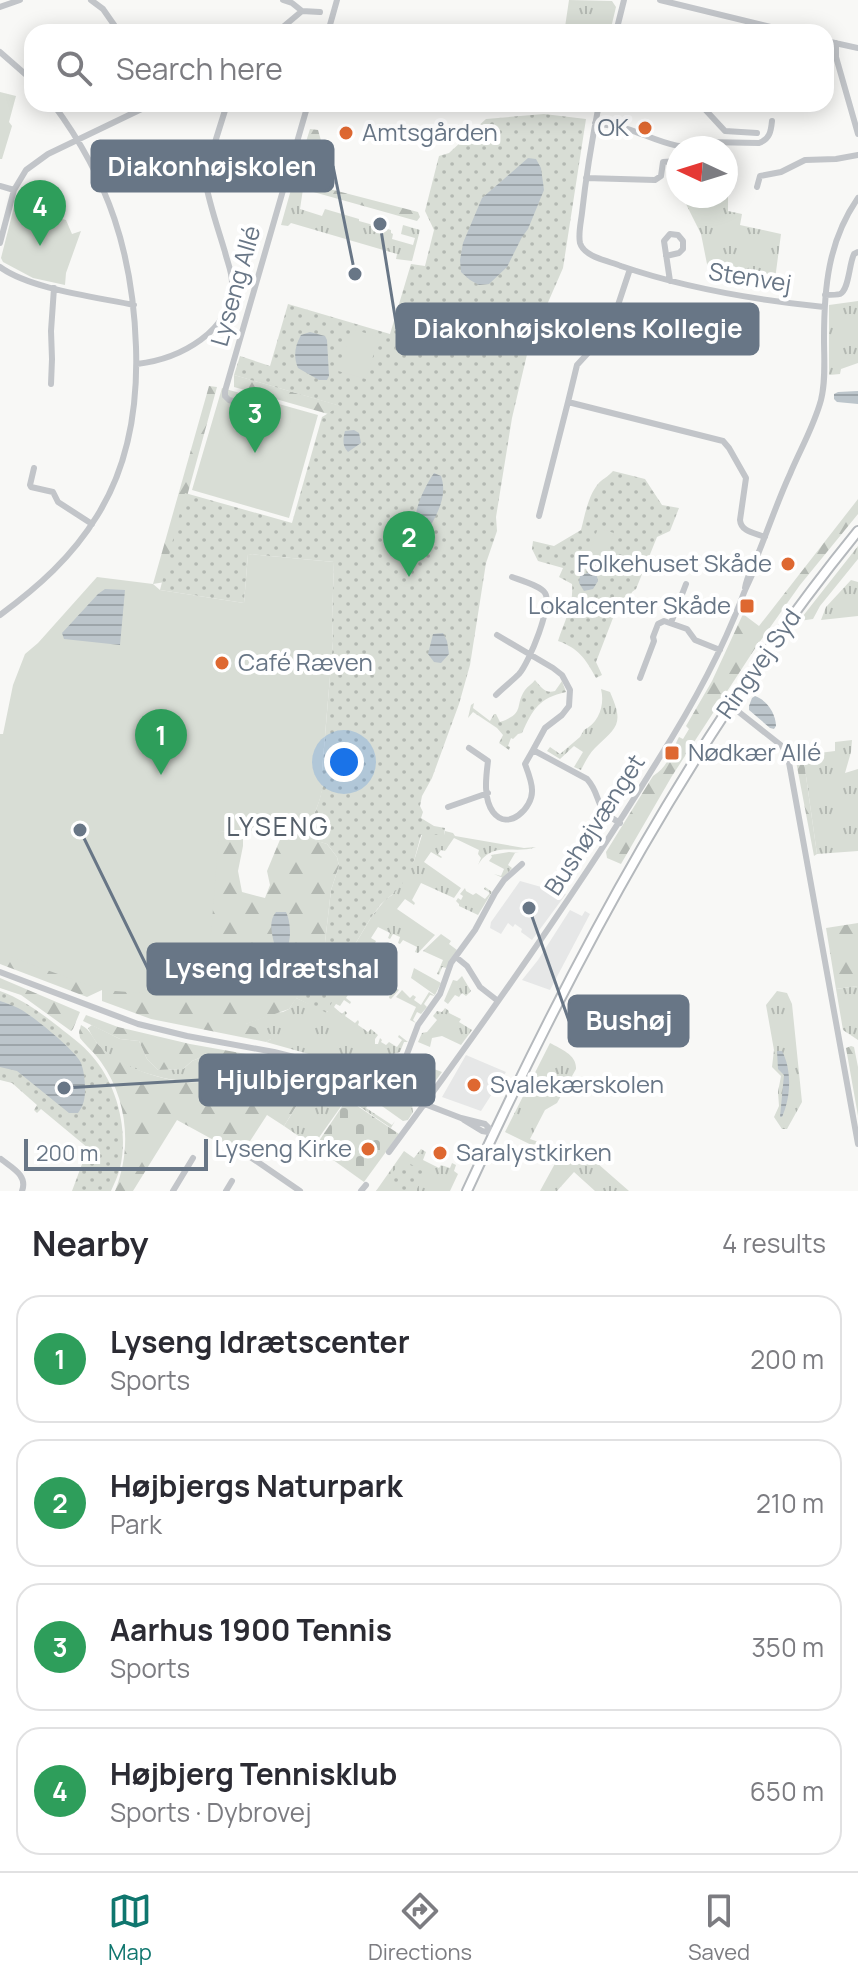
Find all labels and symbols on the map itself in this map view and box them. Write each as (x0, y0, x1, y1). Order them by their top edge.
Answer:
place label: OK (597, 110, 630, 143)
place label: Amtsgården (362, 115, 498, 148)
marker: OK (636, 119, 654, 137)
marker: Amtsgården (337, 124, 355, 142)
north arrow (666, 136, 738, 208)
callout: Diakonhøjskolen (92, 141, 333, 191)
text: Diakonhøjskolen (107, 148, 317, 184)
pin: 4 (14, 180, 66, 246)
street label: Lyseng Allé (202, 222, 267, 350)
street label: Stenvej (706, 254, 794, 299)
callout: Diakonhøjskolens Kollegie (397, 304, 758, 354)
text: Diakonhøjskolens Kollegie (413, 310, 743, 346)
pin: 3 (229, 387, 281, 453)
pin: 2 (383, 511, 435, 577)
place label: Folkehuset Skåde (577, 546, 772, 579)
marker: Folkehuset Skåde (779, 555, 797, 573)
place label: Lokalcenter Skåde (528, 588, 731, 621)
marker: Lokalcenter Skåde (738, 597, 756, 615)
street label: Ringvej Syd (708, 602, 808, 725)
place label: Café Ræven (238, 645, 373, 678)
marker: Café Ræven (213, 654, 231, 672)
pin: 1 (135, 709, 187, 775)
place label: Nødkær Allé (688, 735, 821, 768)
your location (324, 742, 364, 782)
marker: Nødkær Allé (663, 744, 681, 762)
street label: Bushøjvænget (536, 747, 652, 901)
district label: LYSENG (226, 808, 330, 844)
callout: Lyseng Idrætshal (148, 944, 396, 994)
text: Lyseng Idrætshal (164, 950, 380, 986)
callout: Bushøj (569, 996, 688, 1046)
text: Bushøj (586, 1002, 672, 1038)
callout: Hjulbjergparken (200, 1055, 434, 1105)
text: Hjulbjergparken (216, 1061, 418, 1097)
place label: Svalekærskolen (490, 1067, 664, 1100)
marker: Svalekærskolen (465, 1076, 483, 1094)
place label: Lyseng Kirke (215, 1131, 352, 1164)
scale bar (24, 1135, 208, 1171)
place label: Saralystkirken (456, 1135, 612, 1168)
marker: Lyseng Kirke (359, 1140, 377, 1158)
marker: Saralystkirken (431, 1144, 449, 1162)

